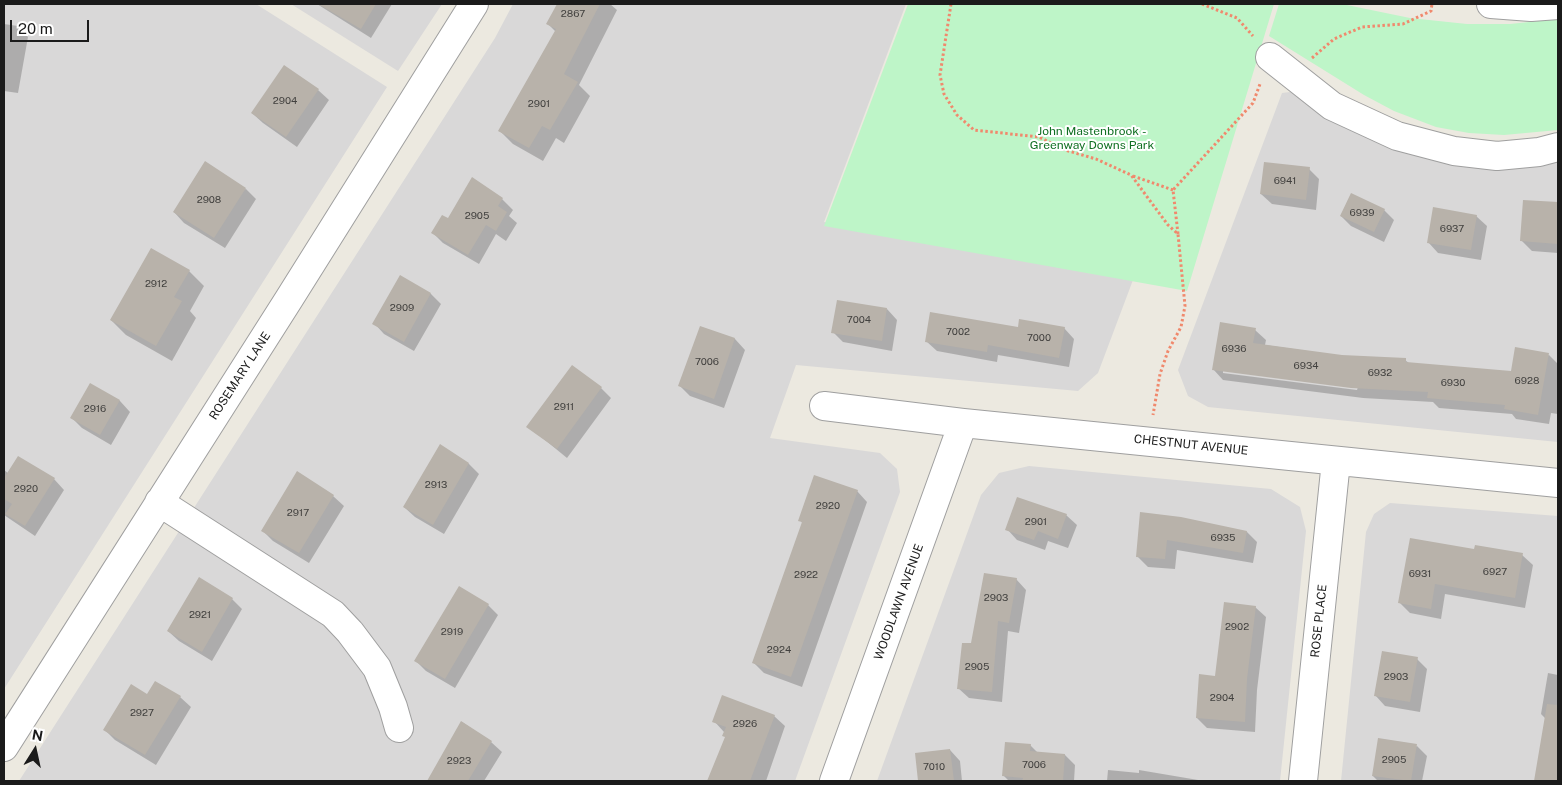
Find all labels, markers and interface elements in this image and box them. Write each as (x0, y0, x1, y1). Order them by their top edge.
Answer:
house number: 2867 (561, 8, 585, 20)
scale bar (12, 10, 91, 42)
text: 20 m (18, 20, 53, 37)
house number: 2904 (273, 95, 297, 107)
house number: 2901 (528, 98, 550, 110)
park label: John Mastenbrook - Greenway Downs Park (1030, 124, 1154, 152)
house number: 6941 (1274, 175, 1296, 187)
house number: 2908 (197, 194, 221, 206)
house number: 6939 (1350, 207, 1374, 219)
house number: 2905 (465, 210, 489, 222)
house number: 6937 (1440, 223, 1464, 235)
house number: 2912 (145, 278, 167, 290)
house number: 2909 (390, 302, 414, 314)
house number: 7004 (847, 314, 871, 326)
house number: 7002 (946, 326, 970, 338)
street label: ROSEMARY LANE (206, 329, 274, 423)
house number: 7000 (1027, 332, 1051, 344)
house number: 6936 (1222, 343, 1246, 355)
house number: 7006 (695, 356, 719, 368)
house number: 6934 (1294, 360, 1318, 372)
house number: 6932 (1368, 367, 1392, 379)
house number: 6928 (1515, 375, 1539, 387)
house number: 6930 (1441, 377, 1465, 389)
house number: 2911 (554, 401, 574, 413)
house number: 2916 (84, 403, 106, 415)
street label: CHESTNUT AVENUE (1133, 432, 1249, 458)
house number: 2913 (425, 479, 447, 491)
house number: 2920 (14, 483, 38, 495)
house number: 2920 (816, 500, 840, 512)
house number: 2917 (287, 507, 309, 519)
house number: 2901 (1025, 516, 1047, 528)
house number: 6935 (1210, 532, 1236, 544)
street label: WOODLAWN AVENUE (871, 542, 927, 662)
house number: 6927 (1483, 566, 1507, 578)
house number: 6931 (1409, 568, 1431, 580)
house number: 2922 (794, 569, 818, 581)
street label: ROSE PLACE (1308, 584, 1330, 658)
house number: 2903 (984, 592, 1008, 604)
house number: 2921 (189, 609, 211, 621)
house number: 2902 (1225, 621, 1249, 633)
house number: 2919 (441, 626, 463, 638)
house number: 2924 (767, 644, 791, 656)
house number: 2905 (965, 661, 989, 673)
house number: 2903 (1384, 671, 1408, 683)
house number: 2904 (1210, 692, 1234, 704)
house number: 2927 (130, 707, 154, 719)
house number: 2926 (733, 718, 757, 730)
north arrow (10, 725, 60, 775)
text: N (31, 726, 44, 744)
house number: 2905 (1382, 754, 1406, 766)
house number: 2923 (447, 755, 471, 767)
house number: 7006 (1022, 759, 1046, 771)
house number: 7010 (923, 761, 945, 773)

